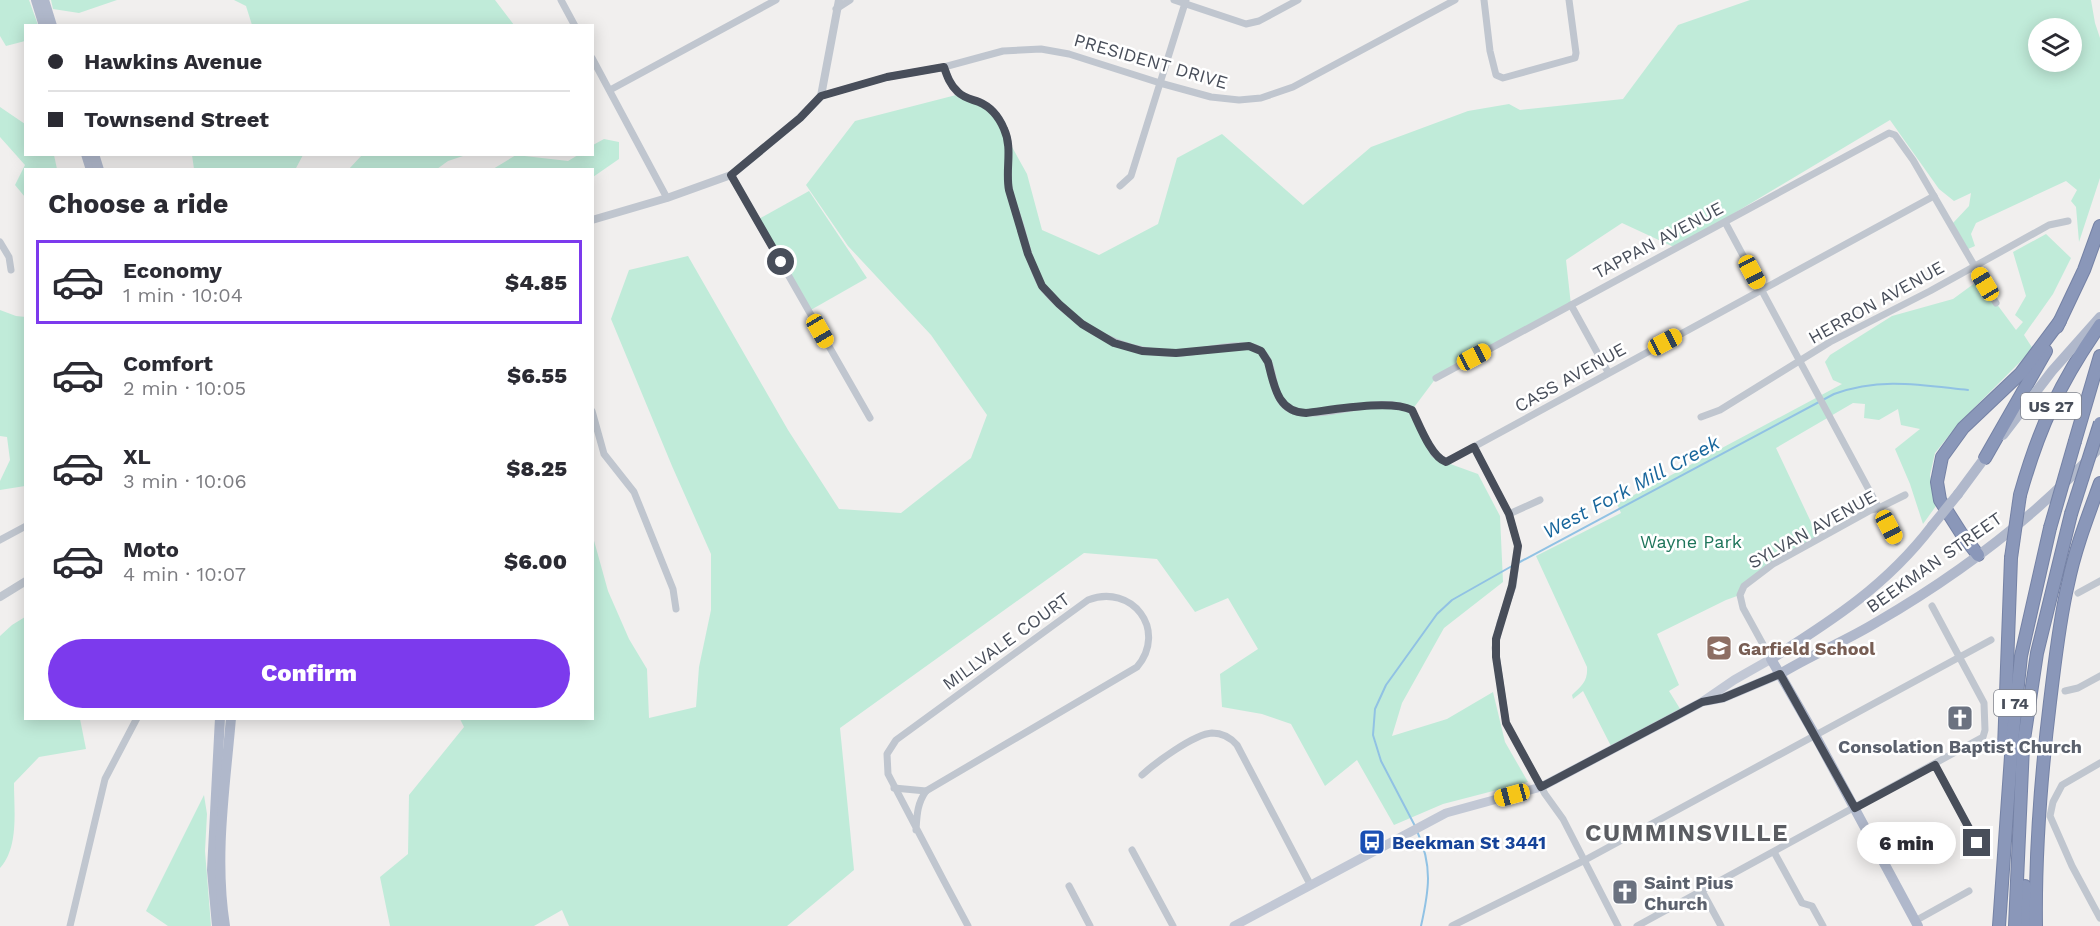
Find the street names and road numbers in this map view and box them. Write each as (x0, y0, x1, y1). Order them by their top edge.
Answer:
street label: PRESIDENT DRIVE (1072, 29, 1230, 93)
street label: TAPPAN AVENUE (1589, 197, 1727, 283)
street label: HERRON AVENUE (1804, 256, 1948, 348)
street label: CASS AVENUE (1511, 338, 1629, 416)
road number: US 27 (2021, 393, 2081, 419)
street label: SYLVAN AVENUE (1745, 485, 1879, 573)
street label: BEEKMAN STREET (1862, 507, 2006, 617)
street label: MILLVALE COURT (938, 588, 1074, 694)
road number: I 74 (1994, 690, 2036, 716)

